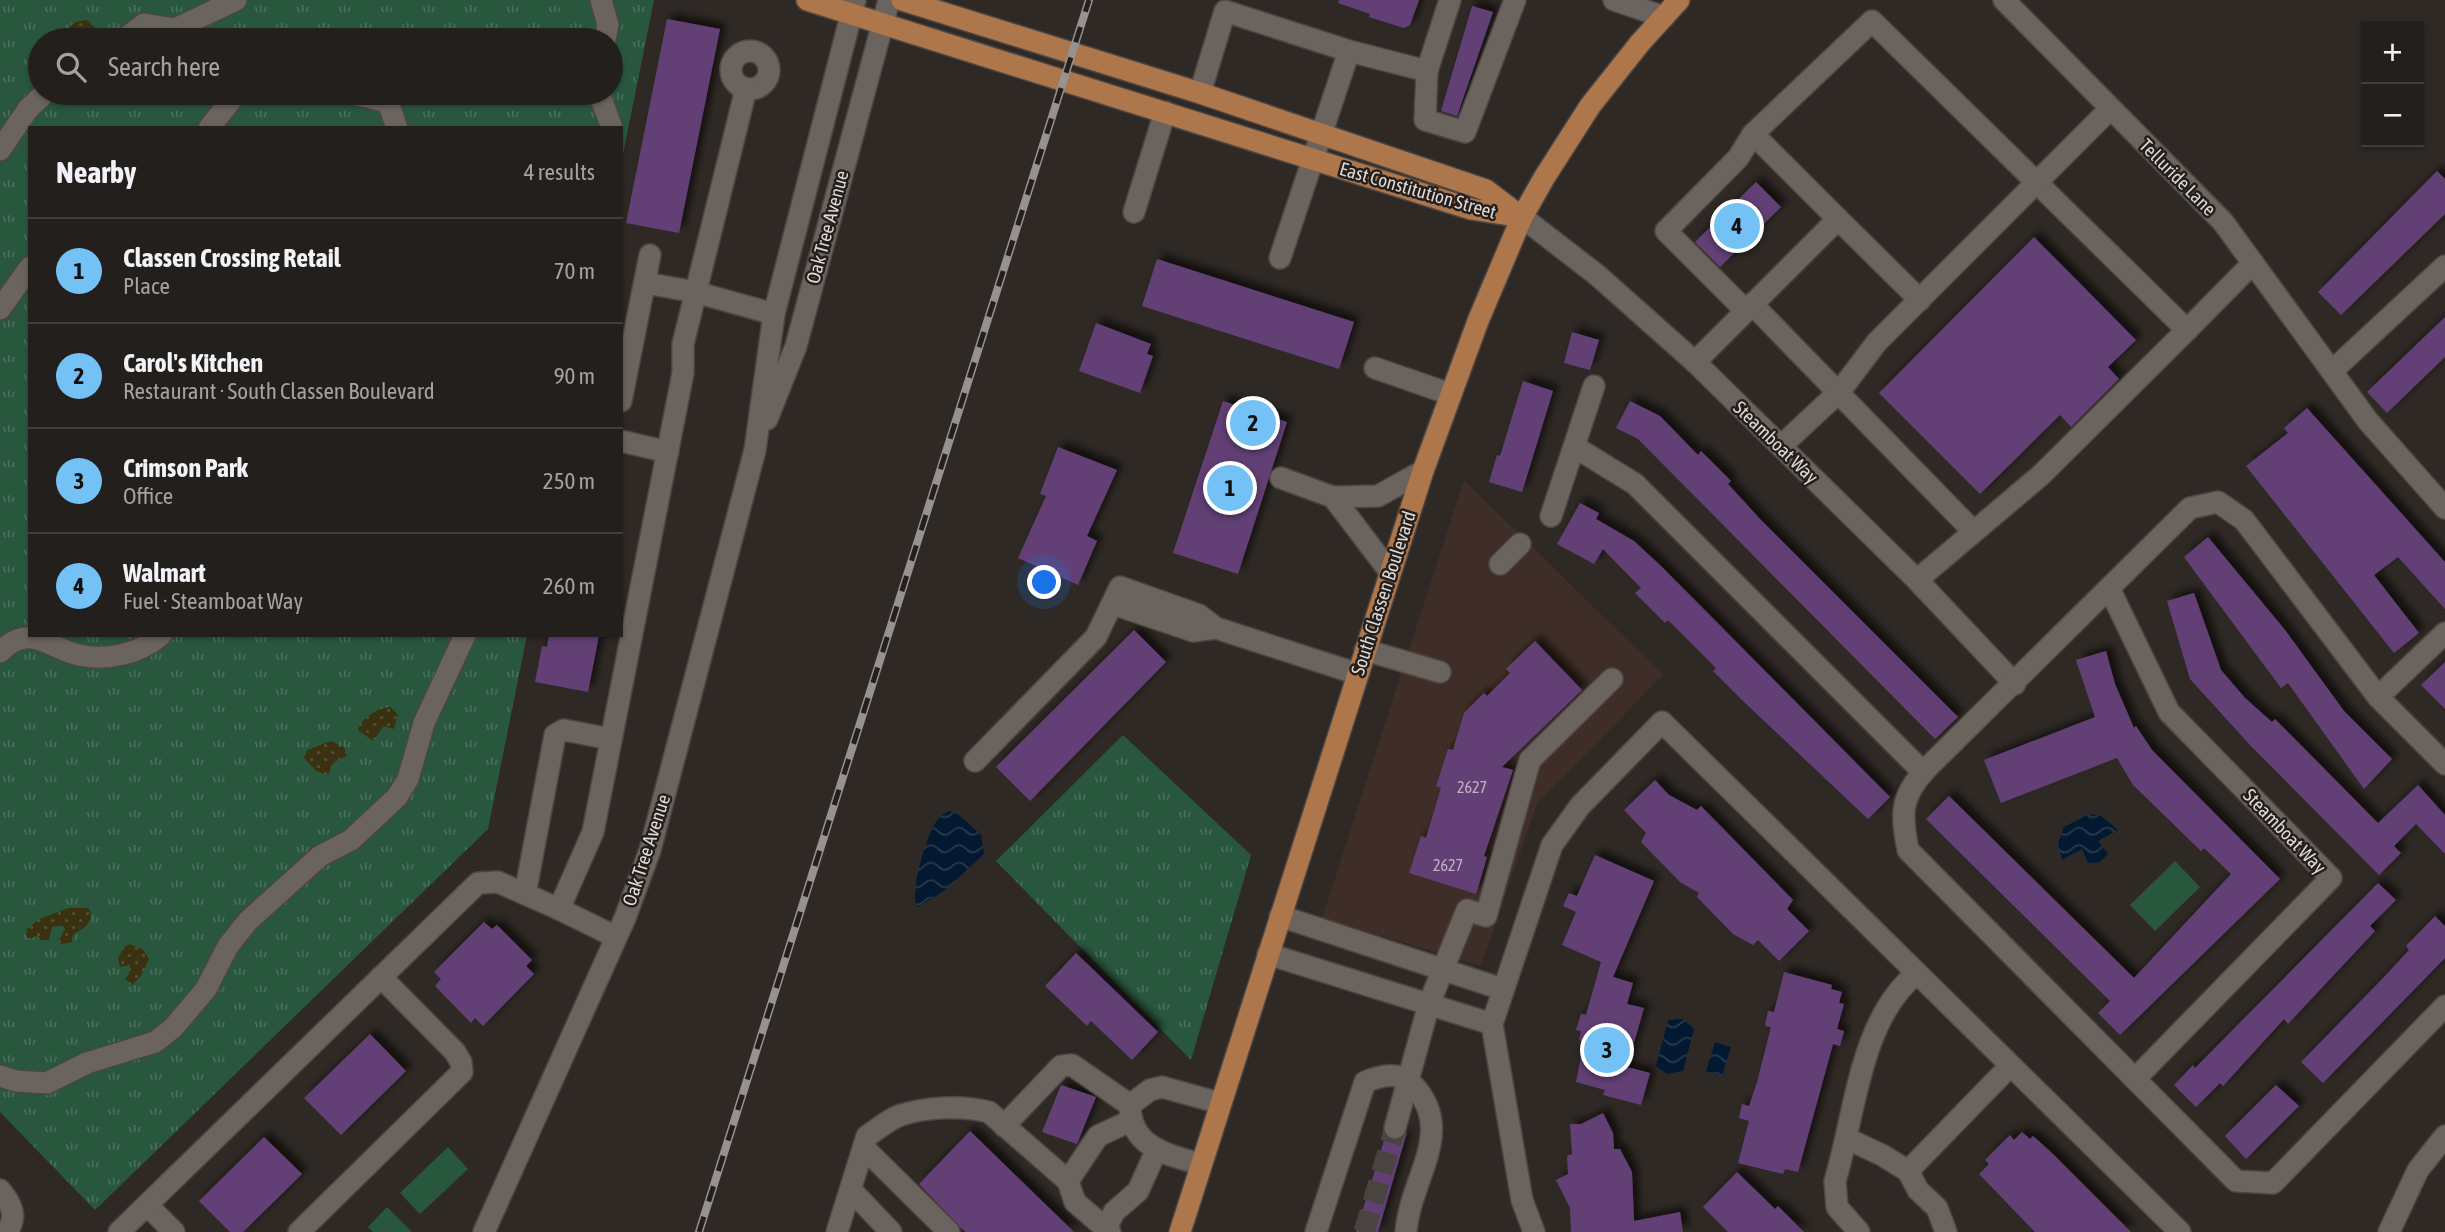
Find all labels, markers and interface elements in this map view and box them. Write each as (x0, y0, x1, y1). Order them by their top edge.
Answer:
map controls (2361, 21, 2424, 147)
button: + (2361, 21, 2424, 84)
search box (28, 28, 623, 105)
icon: search (52, 48, 90, 86)
text: Search here (108, 52, 220, 82)
button: − (2361, 84, 2424, 147)
street label: Telluride Lane (2135, 134, 2221, 220)
text: Nearby (56, 155, 136, 189)
street label: East Constitution Street (1337, 157, 1499, 223)
text: 4 results (524, 159, 595, 185)
street label: Oak Tree Avenue (801, 168, 853, 286)
pin: 4 (1714, 200, 1760, 252)
text: Classen Crossing Retail (123, 243, 341, 273)
text: 1 (74, 258, 84, 284)
text: 70 m (554, 258, 595, 284)
text: Place (123, 273, 170, 299)
text: Carol's Kitchen (123, 348, 263, 378)
text: 2 (74, 363, 84, 389)
text: 90 m (554, 363, 595, 389)
text: Restaurant · South Classen Boulevard (123, 378, 435, 404)
street label: Steamboat Way (1729, 396, 1823, 488)
pin: 2 (1230, 397, 1276, 449)
text: Crimson Park (123, 453, 248, 483)
pin: 1 (1207, 462, 1253, 514)
text: 3 (74, 468, 84, 494)
text: 250 m (543, 468, 595, 494)
text: Office (123, 483, 173, 509)
street label: South Classen Boulevard (1346, 508, 1420, 678)
text: Walmart (123, 558, 206, 588)
your location (1027, 565, 1061, 599)
text: 4 (74, 573, 84, 599)
text: 260 m (543, 573, 595, 599)
text: Fuel · Steamboat Way (123, 588, 303, 614)
house number: 2627 (1457, 778, 1487, 796)
street label: Steamboat Way (2239, 784, 2331, 878)
street label: Oak Tree Avenue (618, 791, 674, 909)
house number: 2627 (1433, 856, 1463, 874)
pin: 3 (1584, 1024, 1630, 1076)

